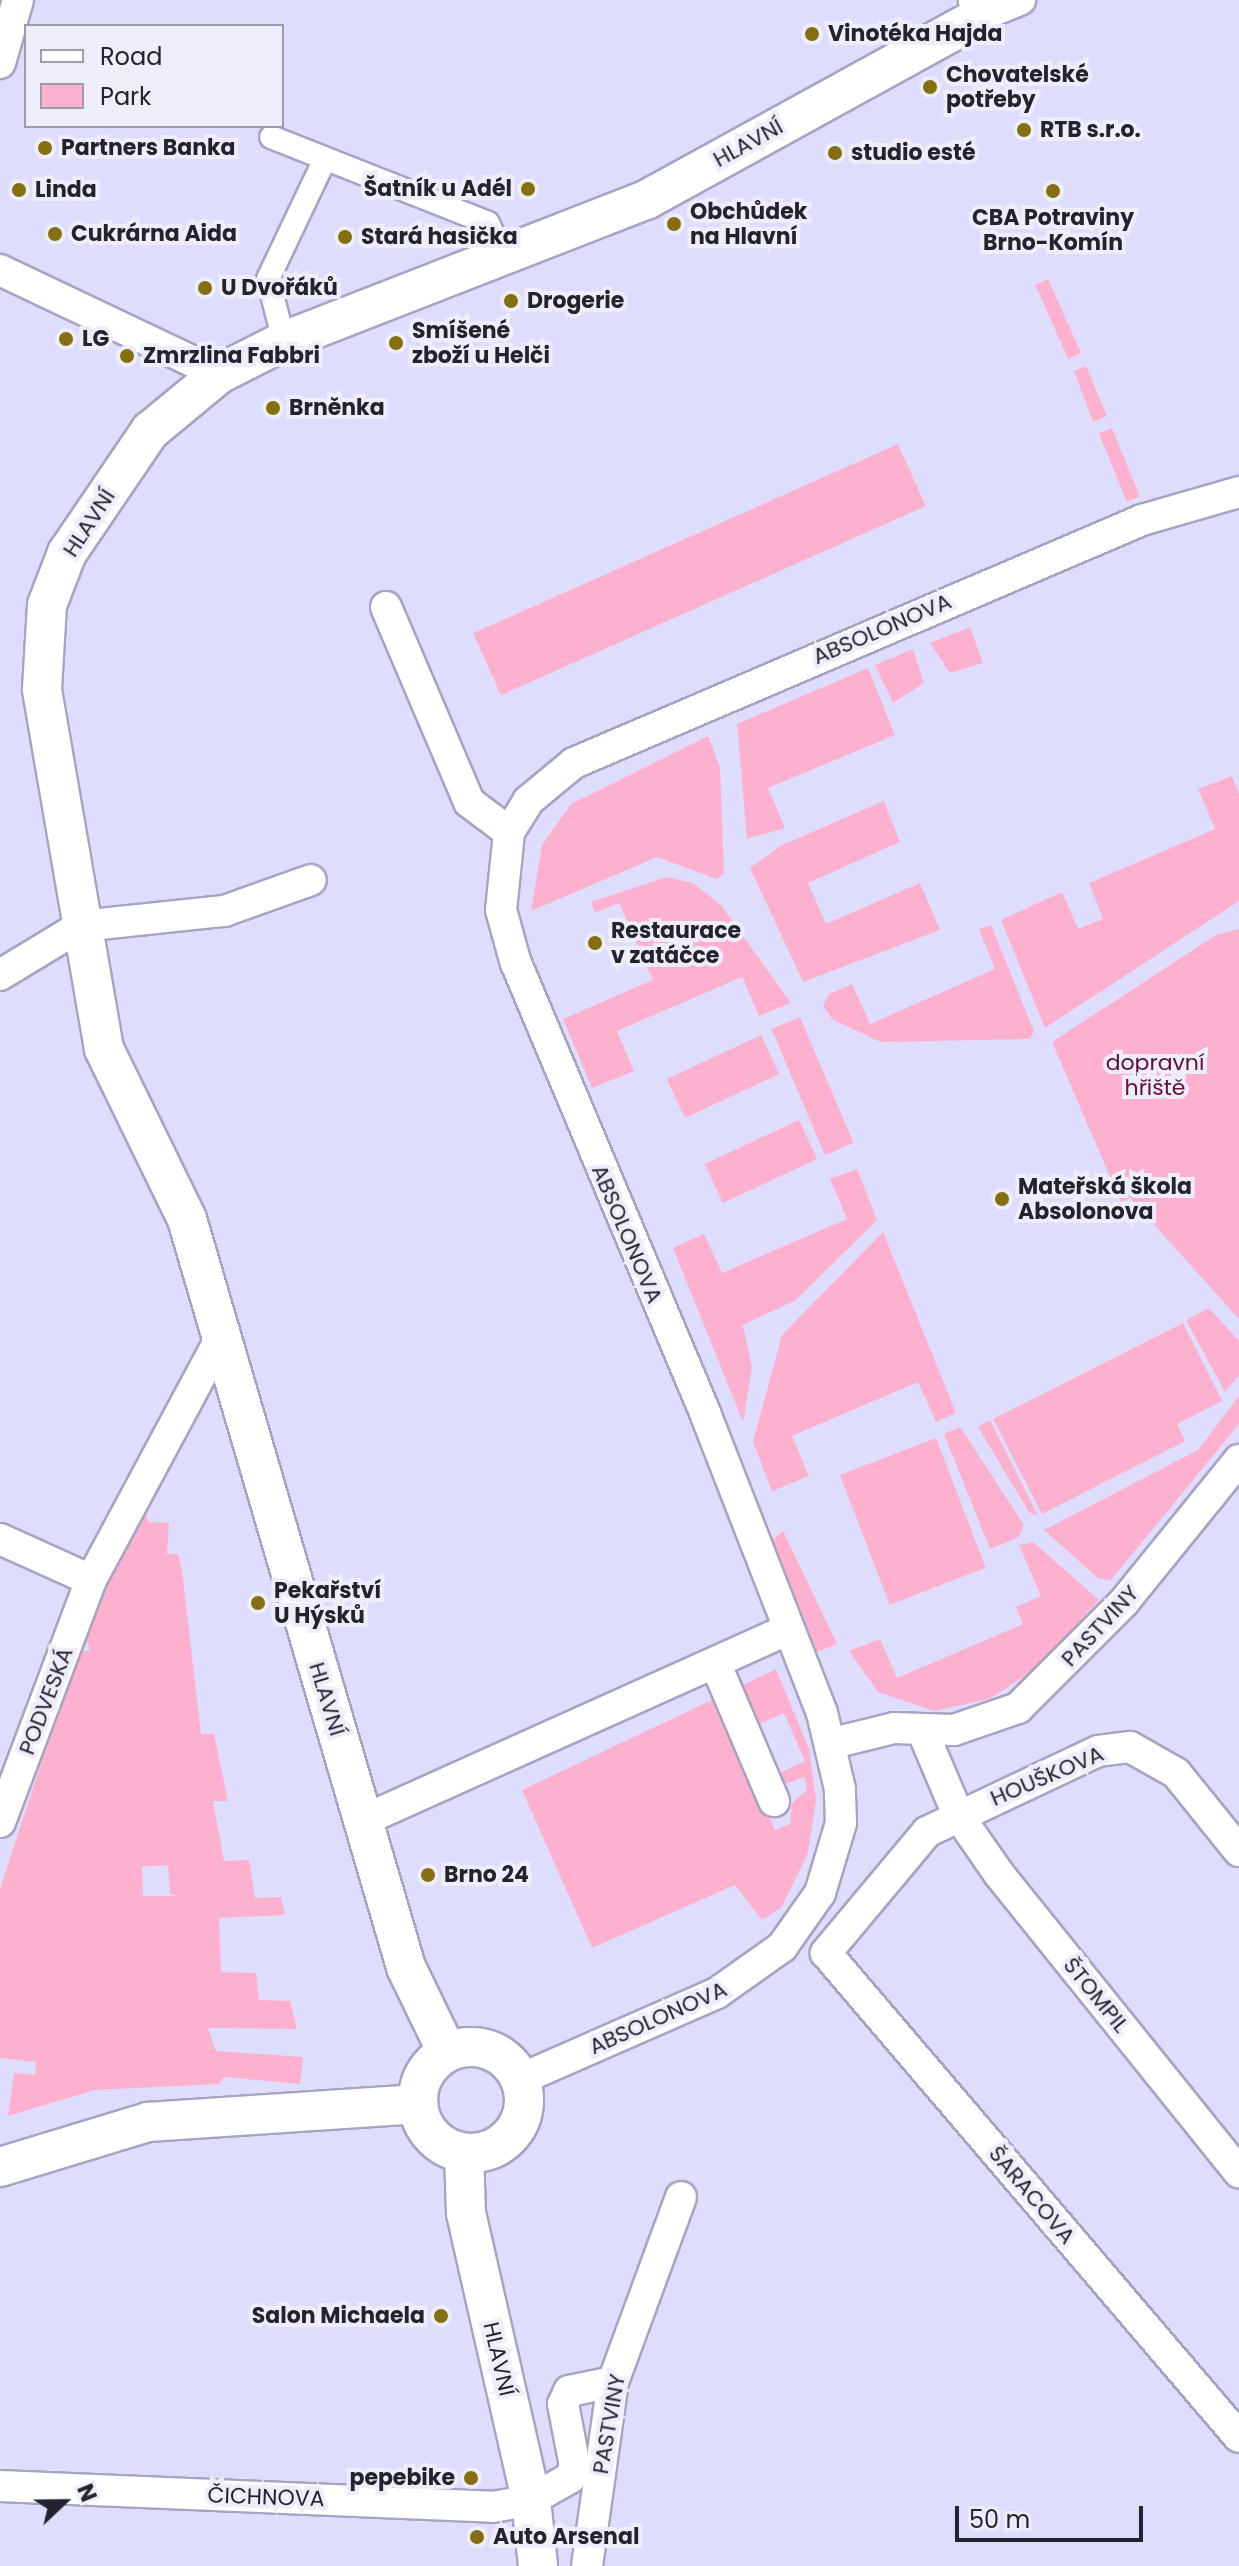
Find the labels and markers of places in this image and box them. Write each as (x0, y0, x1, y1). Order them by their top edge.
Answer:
place label: Vinotéka Hajda (828, 21, 1002, 47)
marker: Vinotéka Hajda (803, 25, 821, 43)
place label: Chovatelské potřeby (946, 61, 1089, 112)
marker: Chovatelské potřeby (921, 78, 939, 96)
place label: RTB s.r.o. (1040, 117, 1141, 143)
marker: RTB s.r.o. (1015, 121, 1033, 139)
place label: Partners Banka (61, 135, 236, 161)
marker: Partners Banka (36, 139, 54, 157)
place label: studio esté (851, 140, 975, 166)
marker: studio esté (826, 144, 844, 162)
place label: Šatník u Adél (364, 176, 512, 202)
place label: Linda (35, 177, 97, 203)
marker: Šatník u Adél (519, 180, 537, 198)
marker: Linda (10, 181, 28, 199)
marker: CBA Potraviny Brno-Komín (1044, 182, 1062, 200)
place label: Obchůdek na Hlavní (690, 198, 807, 250)
place label: CBA Potraviny Brno-Komín (972, 204, 1134, 256)
marker: Obchůdek na Hlavní (665, 215, 683, 233)
place label: Cukrárna Aida (71, 221, 237, 247)
place label: Stará hasička (361, 224, 518, 250)
marker: Cukrárna Aida (46, 225, 64, 243)
marker: Stará hasička (336, 228, 354, 246)
place label: U Dvořáků (221, 275, 338, 301)
marker: U Dvořáků (196, 279, 214, 297)
place label: Drogerie (527, 288, 624, 314)
marker: Drogerie (502, 292, 520, 310)
place label: Smíšené zboží u Helči (412, 317, 550, 368)
place label: LG (82, 326, 109, 352)
marker: LG (57, 330, 75, 348)
marker: Smíšené zboží u Helči (387, 334, 405, 352)
place label: Zmrzlina Fabbri (143, 343, 320, 369)
marker: Zmrzlina Fabbri (118, 347, 136, 365)
place label: Brněnka (289, 395, 385, 421)
marker: Brněnka (264, 399, 282, 417)
place label: Restaurace v zatáčce (611, 917, 741, 968)
marker: Restaurace v zatáčce (586, 934, 604, 952)
place label: Mateřská škola Absolonova (1018, 1173, 1192, 1224)
marker: Mateřská škola Absolonova (993, 1190, 1011, 1208)
place label: Pekařství U Hýsků (274, 1577, 381, 1628)
marker: Pekařství U Hýsků (249, 1594, 267, 1612)
place label: Brno 24 (444, 1862, 529, 1888)
marker: Brno 24 (419, 1866, 437, 1884)
place label: Salon Michaela (252, 2303, 425, 2329)
marker: Salon Michaela (432, 2307, 450, 2325)
place label: pepebike (349, 2465, 455, 2491)
marker: pepebike (462, 2469, 480, 2487)
place label: Auto Arsenal (493, 2524, 639, 2550)
marker: Auto Arsenal (468, 2528, 486, 2546)

